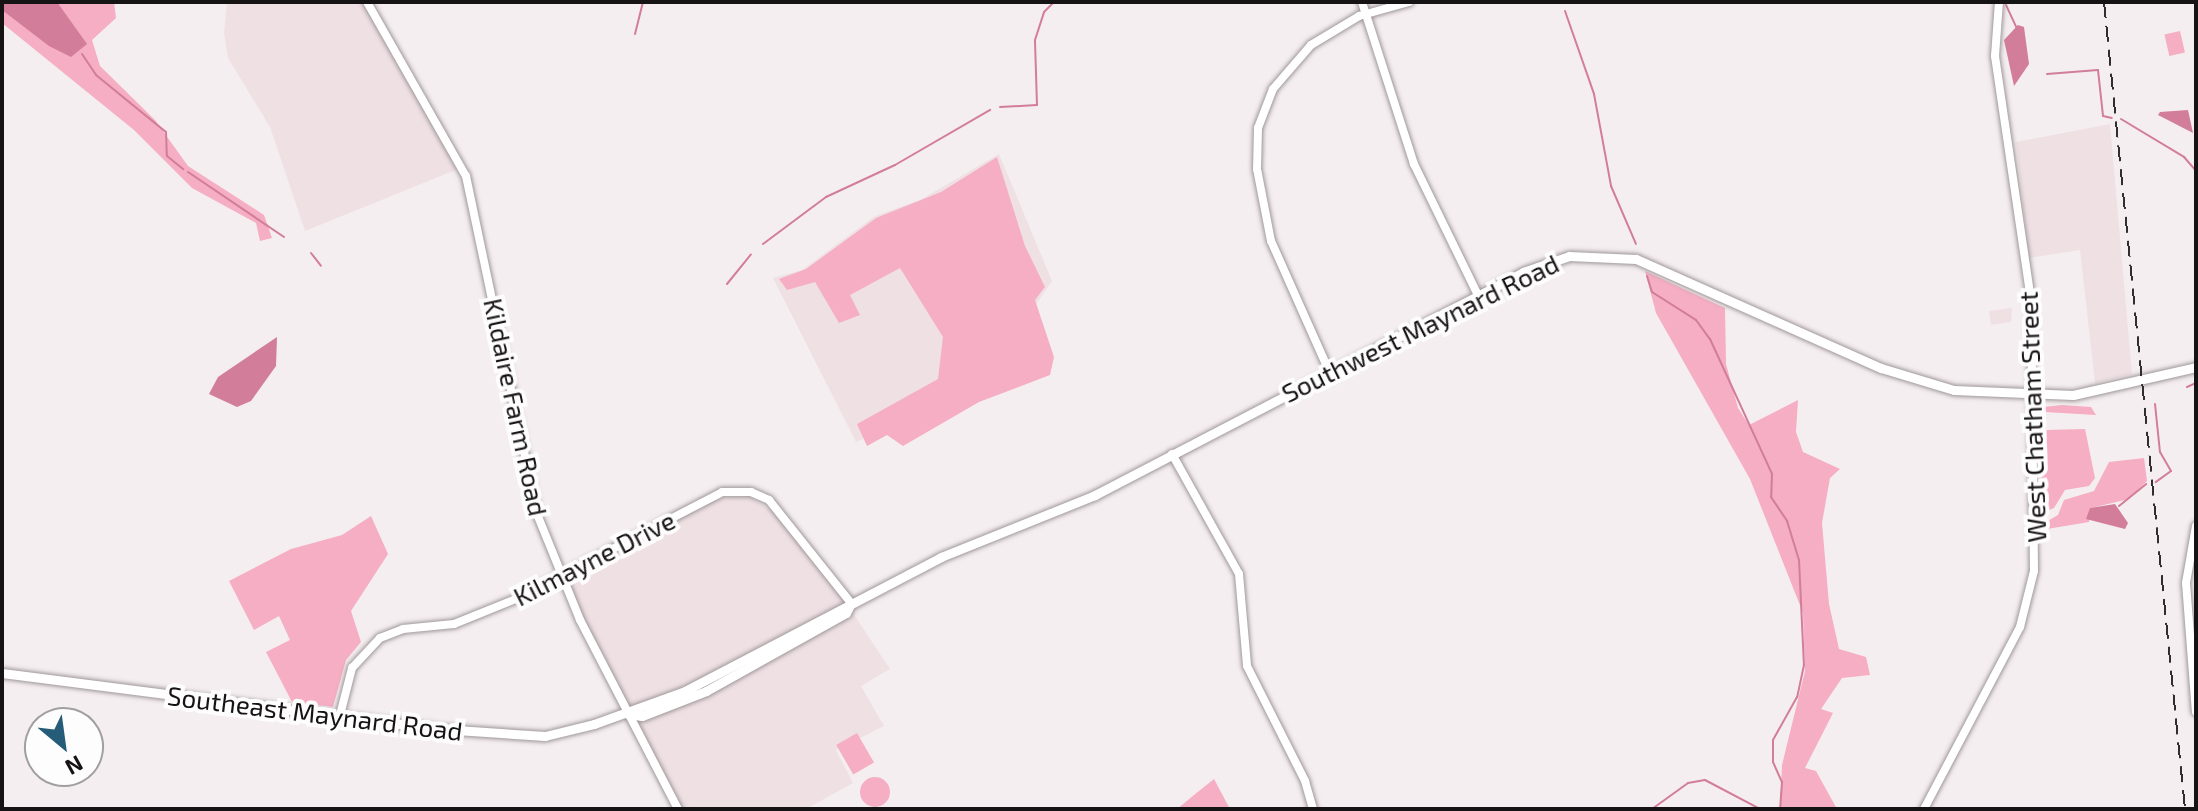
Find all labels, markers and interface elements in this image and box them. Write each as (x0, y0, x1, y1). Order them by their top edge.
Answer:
street label: Southwest Maynard Road (1276, 247, 1564, 409)
street label: West Chatham Street (2012, 291, 2052, 543)
street label: Kildaire Farm Road (478, 295, 554, 519)
street label: Kilmayne Drive (508, 504, 680, 612)
street label: Southeast Maynard Road (166, 679, 464, 747)
north arrow (24, 707, 104, 787)
text: N (61, 751, 88, 781)

